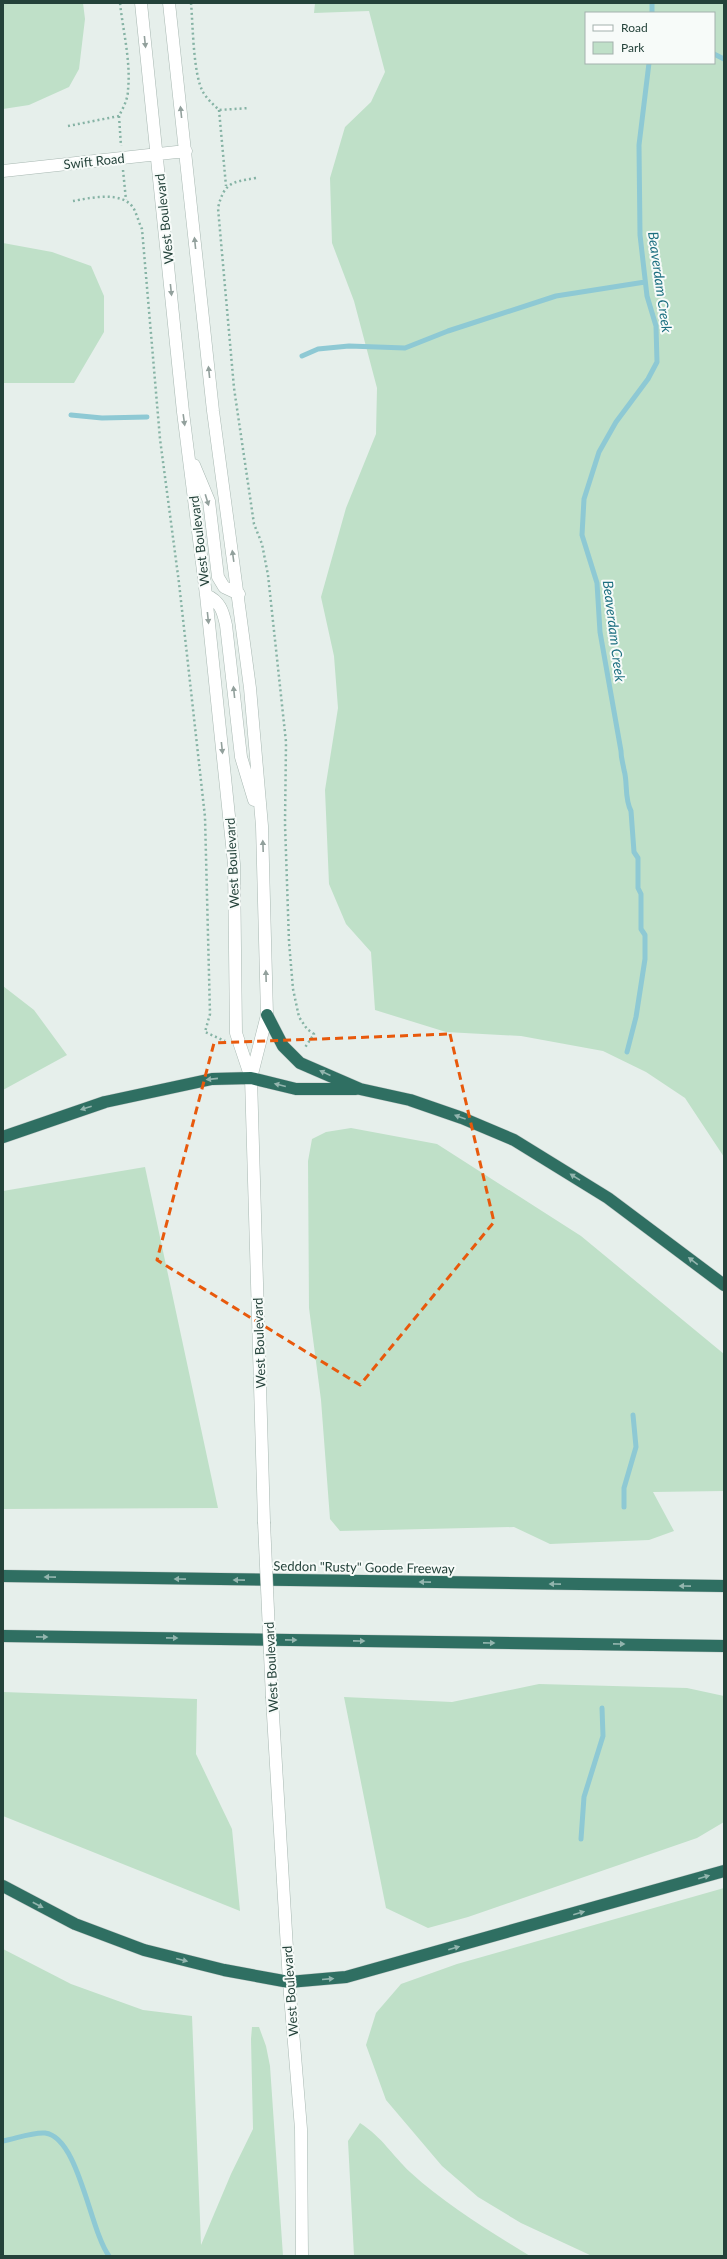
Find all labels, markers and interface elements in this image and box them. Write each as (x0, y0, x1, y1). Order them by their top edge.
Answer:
legend (585, 12, 715, 64)
text: Road (621, 20, 648, 35)
one-way arrow (142, 36, 148, 48)
text: Park (621, 40, 645, 55)
one-way arrow (178, 106, 185, 118)
street label: Swift Road (63, 150, 125, 172)
street label: West Boulevard (151, 173, 177, 265)
water label: Beaverdam Creek (645, 230, 676, 334)
one-way arrow (192, 237, 199, 249)
one-way arrow (168, 284, 174, 296)
one-way arrow (206, 366, 212, 378)
one-way arrow (181, 414, 187, 426)
one-way arrow (204, 494, 210, 506)
street label: West Boulevard (186, 495, 212, 587)
one-way arrow (230, 550, 236, 562)
water label: Beaverdam Creek (600, 579, 629, 683)
one-way arrow (205, 612, 211, 624)
one-way arrow (231, 686, 237, 699)
one-way arrow (219, 741, 225, 754)
street label: West Boulevard (222, 817, 242, 909)
one-way arrow (259, 840, 266, 852)
one-way arrow (263, 969, 269, 982)
one-way arrow (318, 1070, 330, 1076)
one-way arrow (206, 1075, 219, 1082)
one-way arrow (274, 1082, 286, 1088)
one-way arrow (80, 1105, 92, 1111)
one-way arrow (454, 1114, 466, 1120)
one-way arrow (569, 1174, 581, 1181)
one-way arrow (687, 1257, 698, 1265)
street label: West Boulevard (249, 1297, 269, 1389)
street label: Seddon "Rusty" Goode Freeway (273, 1557, 455, 1577)
one-way arrow (43, 1574, 56, 1580)
one-way arrow (173, 1576, 186, 1582)
one-way arrow (232, 1577, 245, 1583)
one-way arrow (418, 1579, 431, 1585)
one-way arrow (548, 1581, 561, 1587)
one-way arrow (678, 1583, 691, 1589)
street label: West Boulevard (261, 1621, 281, 1713)
one-way arrow (36, 1634, 49, 1640)
one-way arrow (166, 1635, 178, 1642)
one-way arrow (285, 1637, 298, 1643)
one-way arrow (353, 1638, 366, 1644)
one-way arrow (483, 1640, 496, 1646)
one-way arrow (613, 1641, 626, 1647)
one-way arrow (698, 1874, 710, 1880)
one-way arrow (32, 1901, 43, 1908)
one-way arrow (573, 1910, 585, 1916)
street label: West Boulevard (279, 1945, 301, 2037)
one-way arrow (448, 1945, 460, 1951)
one-way arrow (176, 1957, 189, 1963)
one-way arrow (322, 1975, 334, 1982)

